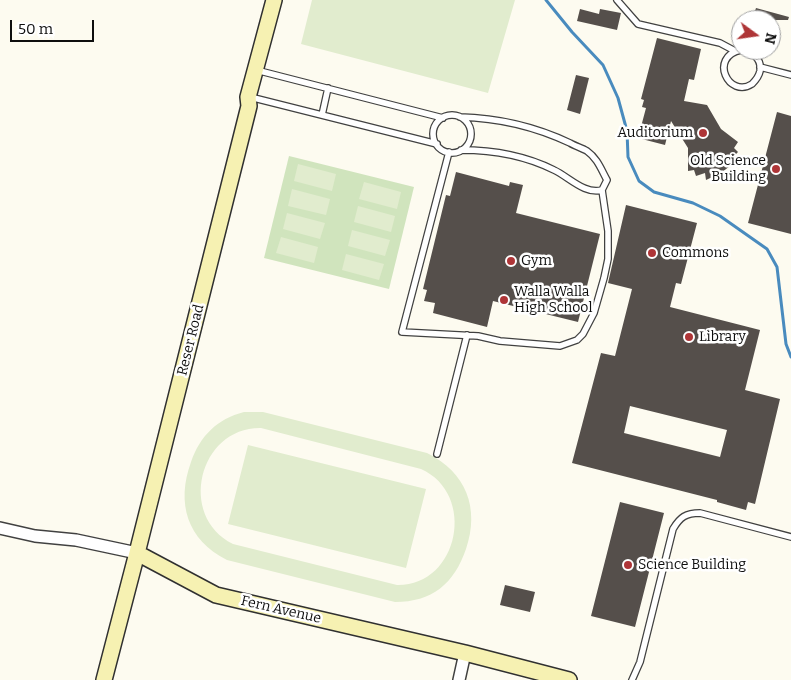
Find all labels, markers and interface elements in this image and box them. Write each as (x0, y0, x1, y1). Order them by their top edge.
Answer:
scale bar (12, 10, 96, 42)
north arrow (731, 10, 781, 60)
text: 50 m (18, 20, 53, 38)
text: N (761, 31, 780, 46)
place label: Auditorium (617, 125, 693, 141)
marker: Auditorium (697, 127, 709, 139)
place label: Old Science Building (690, 153, 766, 186)
marker: Old Science Building (770, 163, 782, 175)
place label: Commons (662, 245, 729, 261)
marker: Commons (646, 247, 658, 259)
place label: Gym (521, 253, 552, 269)
marker: Gym (505, 255, 517, 267)
place label: Walla Walla High School (514, 284, 592, 316)
marker: Walla Walla High School (498, 294, 510, 306)
street label: Reser Road (174, 303, 208, 377)
place label: Library (699, 329, 746, 345)
marker: Library (683, 331, 695, 343)
place label: Science Building (638, 557, 746, 573)
marker: Science Building (622, 559, 634, 571)
street label: Fern Avenue (239, 593, 323, 627)

